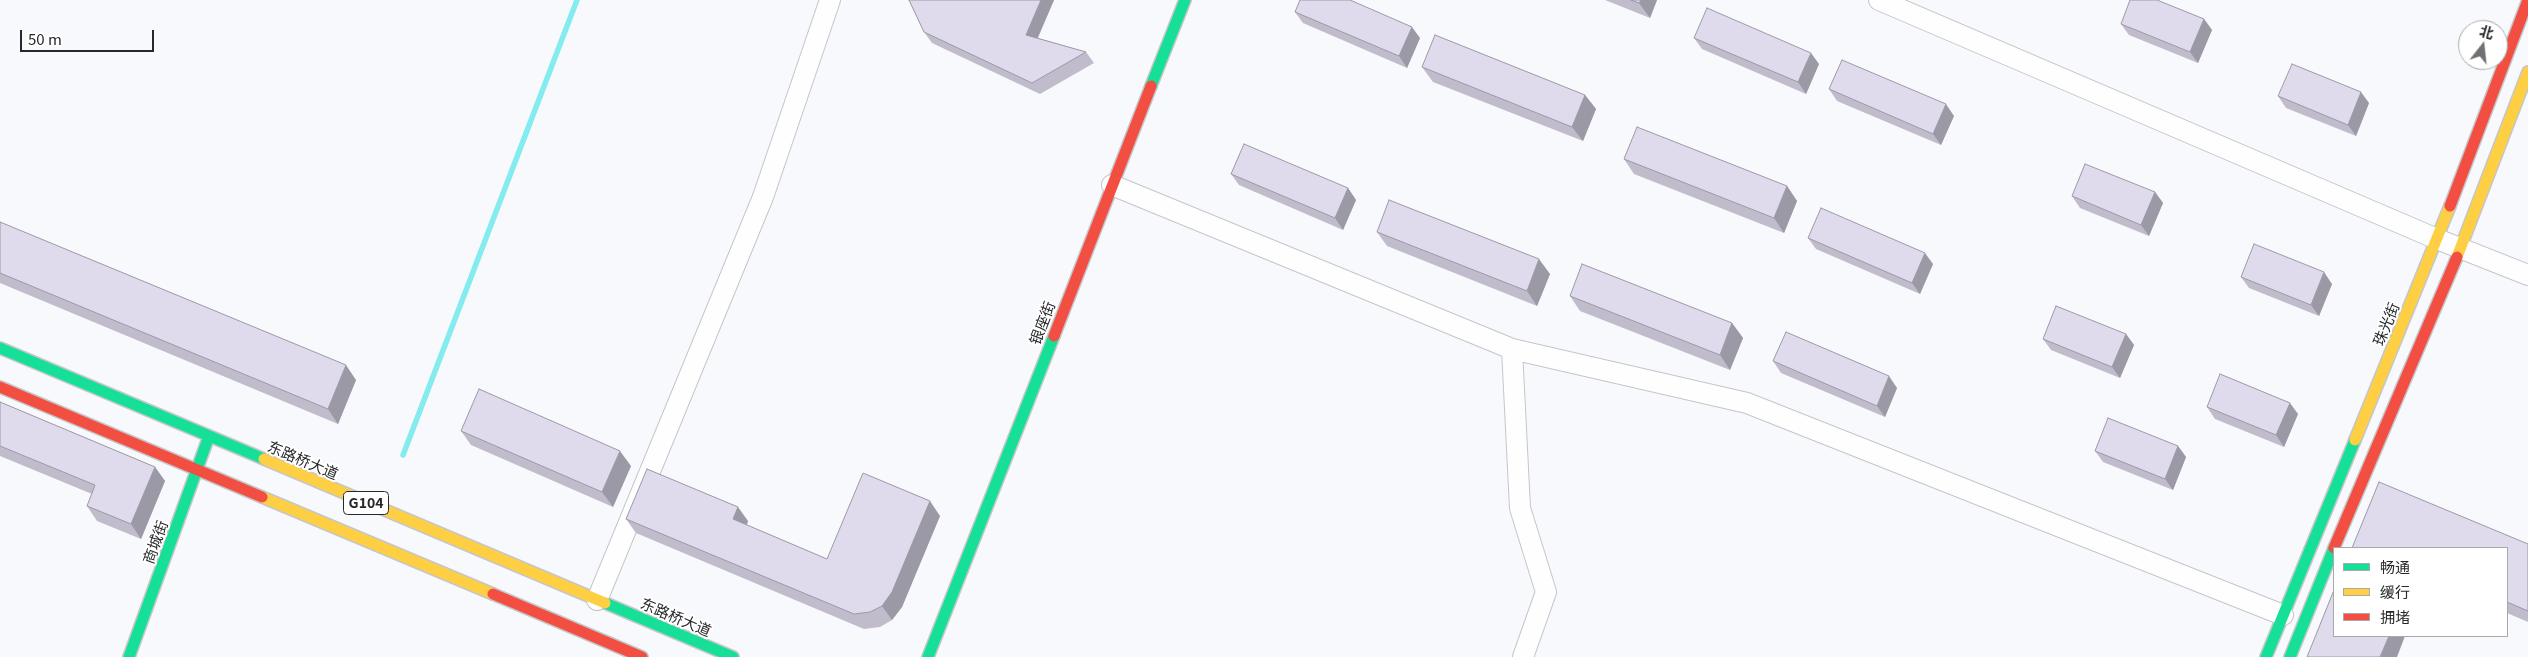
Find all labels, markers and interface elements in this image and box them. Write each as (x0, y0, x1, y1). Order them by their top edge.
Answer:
scale bar (22, 20, 156, 52)
north arrow (2458, 20, 2508, 70)
text: 北 (2477, 20, 2496, 43)
text: 50 m (28, 28, 62, 49)
street label: 银座街 (1026, 299, 1058, 347)
street label: 珠光街 (2369, 300, 2403, 348)
street label: 东路桥大道 (265, 437, 341, 483)
road number: G104 (344, 492, 388, 514)
street label: 商城街 (139, 518, 171, 566)
legend (2333, 547, 2508, 637)
text: 畅通 (2380, 556, 2410, 577)
text: 缓行 (2380, 581, 2410, 602)
street label: 东路桥大道 (638, 594, 714, 640)
text: 拥堵 (2380, 606, 2410, 627)

